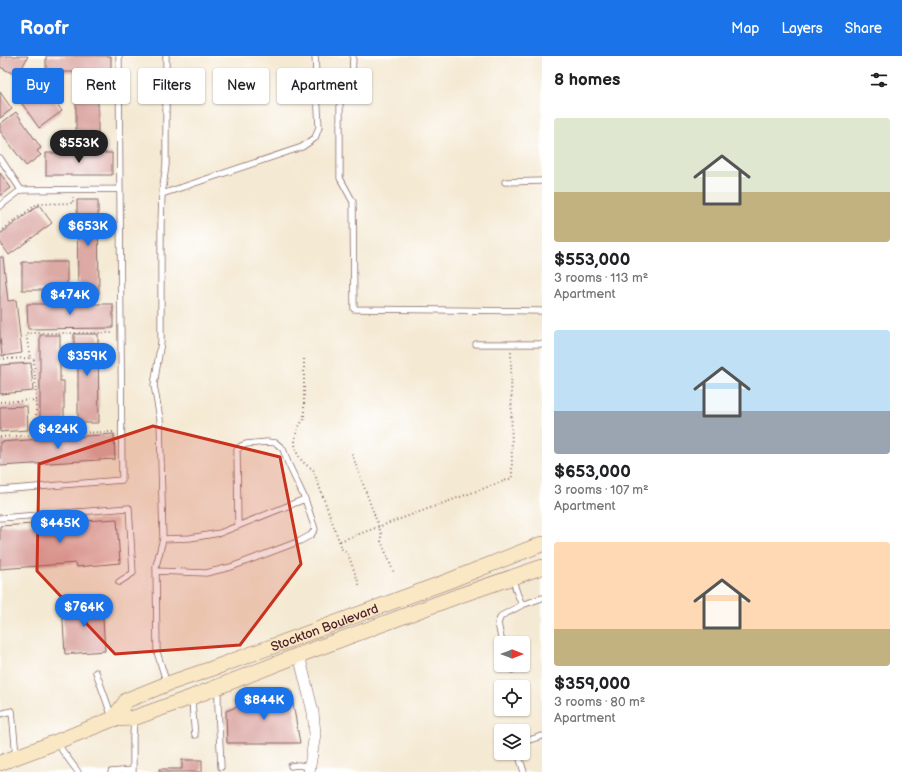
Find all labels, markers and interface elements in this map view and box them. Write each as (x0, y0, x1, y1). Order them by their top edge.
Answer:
text: Roofr (20, 17, 69, 40)
text: Map (731, 20, 759, 37)
text: Layers (781, 20, 823, 37)
text: Share (845, 20, 882, 37)
chip: Buy (12, 68, 64, 104)
chip: Rent (72, 68, 130, 104)
chip: Filters (138, 68, 205, 104)
chip: New (213, 68, 269, 104)
chip: Apartment (277, 68, 372, 104)
icon: filters (868, 69, 890, 91)
text: 8 homes (554, 70, 620, 90)
pin: $553K (51, 130, 107, 164)
text: $553K (59, 135, 99, 151)
icon: home (686, 144, 758, 216)
pin: $653K (60, 213, 116, 247)
text: $653K (68, 218, 108, 234)
text: $553,000 (554, 250, 630, 270)
text: 3 rooms · 113 m² (554, 270, 648, 286)
pin: $474K (42, 282, 98, 316)
text: Apartment (554, 286, 615, 302)
text: $474K (50, 287, 90, 303)
pin: $359K (59, 343, 115, 377)
text: $359K (67, 348, 107, 364)
icon: home (686, 356, 758, 428)
pin: $424K (30, 416, 86, 450)
text: $424K (38, 421, 78, 437)
text: $653,000 (554, 462, 631, 482)
text: 3 rooms · 107 m² (554, 482, 649, 498)
text: Apartment (554, 498, 615, 514)
pin: $445K (32, 510, 88, 544)
text: $445K (40, 515, 80, 531)
icon: home (686, 568, 758, 640)
pin: $764K (56, 594, 112, 628)
text: $764K (64, 599, 104, 615)
street label: Stockton Boulevard (269, 601, 381, 655)
north arrow (494, 636, 530, 672)
map controls (494, 636, 530, 760)
text: $359,000 (554, 674, 630, 694)
button: locate (494, 680, 530, 716)
pin: $844K (236, 687, 292, 721)
text: $844K (244, 692, 284, 708)
text: 3 rooms · 80 m² (554, 694, 645, 710)
text: Apartment (554, 710, 615, 726)
button: layers (494, 724, 530, 760)

